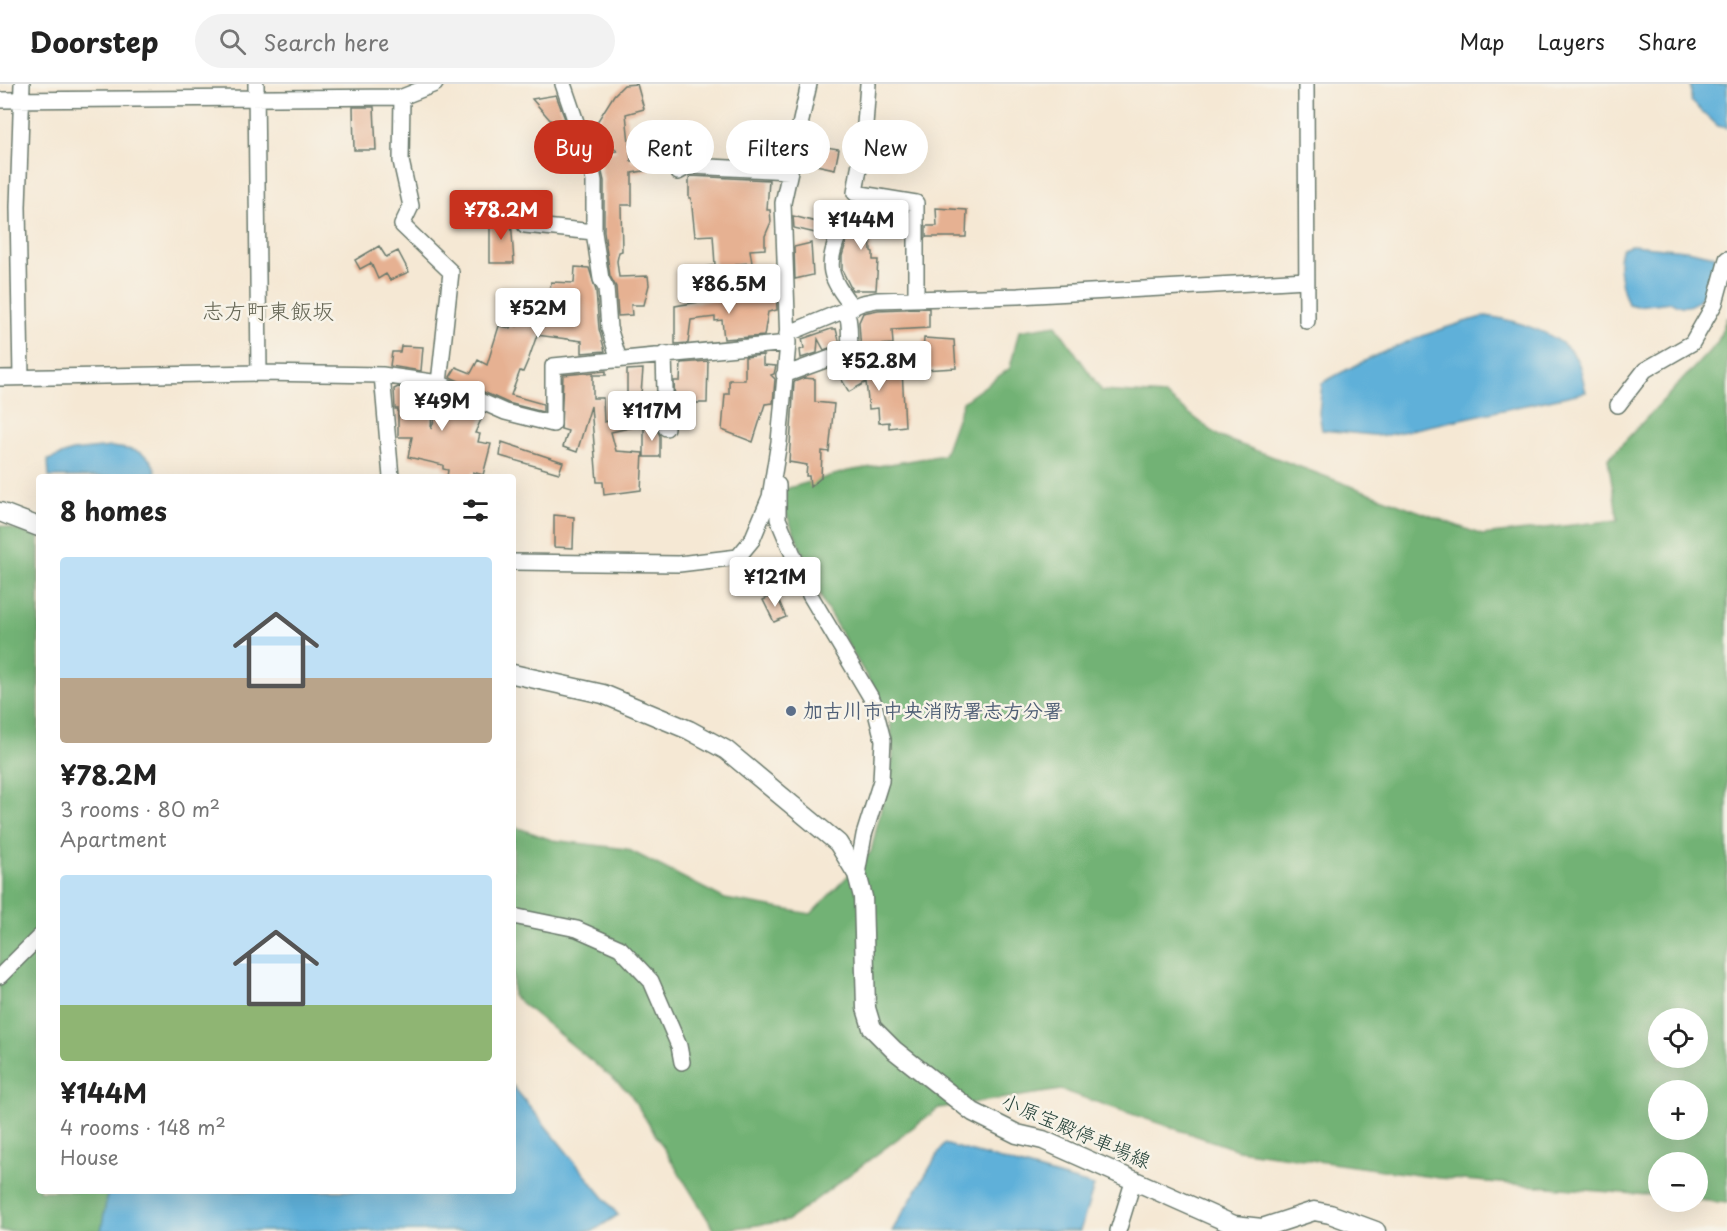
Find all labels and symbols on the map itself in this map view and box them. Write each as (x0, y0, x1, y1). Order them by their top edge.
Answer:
pin: ¥78.2M (452, 190, 550, 241)
pin: ¥144M (819, 200, 903, 251)
pin: ¥86.5M (680, 264, 778, 315)
pin: ¥52M (502, 288, 574, 339)
district label: 志方町東飯坂 (202, 293, 334, 326)
pin: ¥52.8M (830, 341, 928, 392)
pin: ¥49M (406, 381, 478, 432)
pin: ¥117M (610, 391, 694, 442)
pin: ¥121M (733, 557, 817, 608)
place label: 加古川市中央消防署志方分署 (803, 695, 1063, 725)
marker: 加古川市中央消防署志方分署 (784, 704, 798, 718)
street label: 小原宝殿停車場線 (997, 1085, 1156, 1175)

